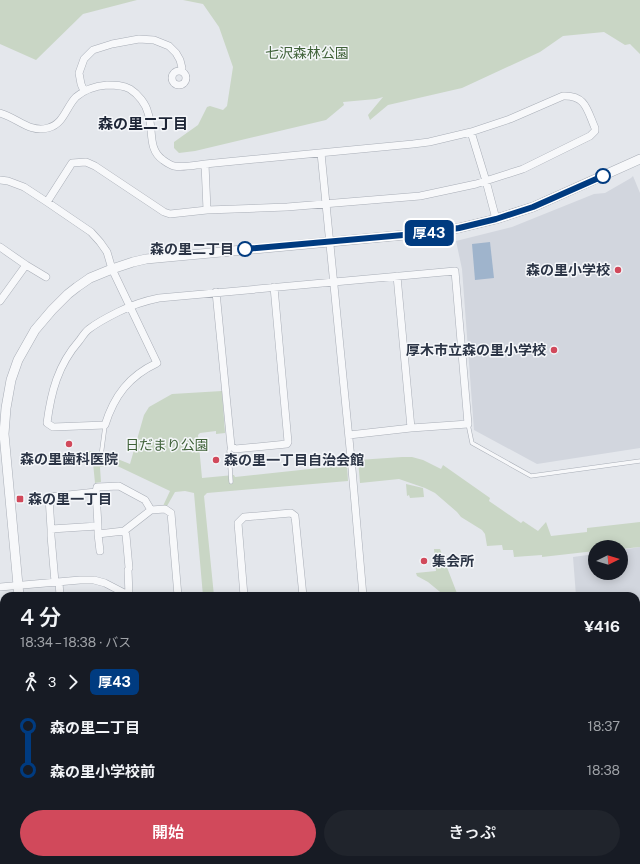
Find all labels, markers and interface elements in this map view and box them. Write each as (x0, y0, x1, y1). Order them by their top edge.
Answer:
park label: 七沢森林公園 (265, 45, 349, 61)
district label: 森の里二丁目 (98, 115, 188, 132)
unlabelled marker (595, 168, 611, 184)
line badge: 厚43 (406, 220, 452, 246)
text: 厚43 (413, 225, 445, 241)
place label: 森の里二丁目 (150, 241, 234, 257)
marker: 森の里二丁目 (237, 241, 253, 257)
place label: 森の里小学校 (526, 262, 610, 278)
marker: 森の里小学校 (613, 265, 623, 275)
place label: 厚木市立森の里小学校 (406, 342, 546, 358)
marker: 厚木市立森の里小学校 (549, 345, 559, 355)
park label: 日だまり公園 (125, 437, 209, 453)
marker: 森の里歯科医院 (64, 439, 74, 449)
place label: 森の里歯科医院 (20, 451, 118, 467)
place label: 森の里一丁目自治会館 (224, 452, 364, 468)
marker: 森の里一丁目自治会館 (211, 455, 221, 465)
place label: 森の里一丁目 (28, 491, 112, 507)
marker: 森の里一丁目 (15, 494, 25, 504)
north arrow (588, 540, 628, 580)
map controls (588, 540, 628, 580)
place label: 集会所 (432, 553, 474, 569)
marker: 集会所 (419, 556, 429, 566)
text: 4 分 (20, 604, 61, 630)
text: ¥416 (584, 618, 620, 635)
text: 18:34 – 18:38 · バス (20, 635, 131, 650)
icon: walk (20, 671, 42, 693)
icon: forward (62, 671, 84, 693)
text: 厚43 (98, 674, 131, 690)
text: 3 (48, 675, 56, 690)
text: 森の里二丁目 (50, 719, 140, 736)
text: 18:37 (588, 719, 620, 734)
text: 森の里小学校前 (50, 763, 155, 780)
text: 18:38 (587, 763, 620, 778)
button: 開始 (20, 810, 316, 856)
button: きっぷ (324, 810, 620, 856)

